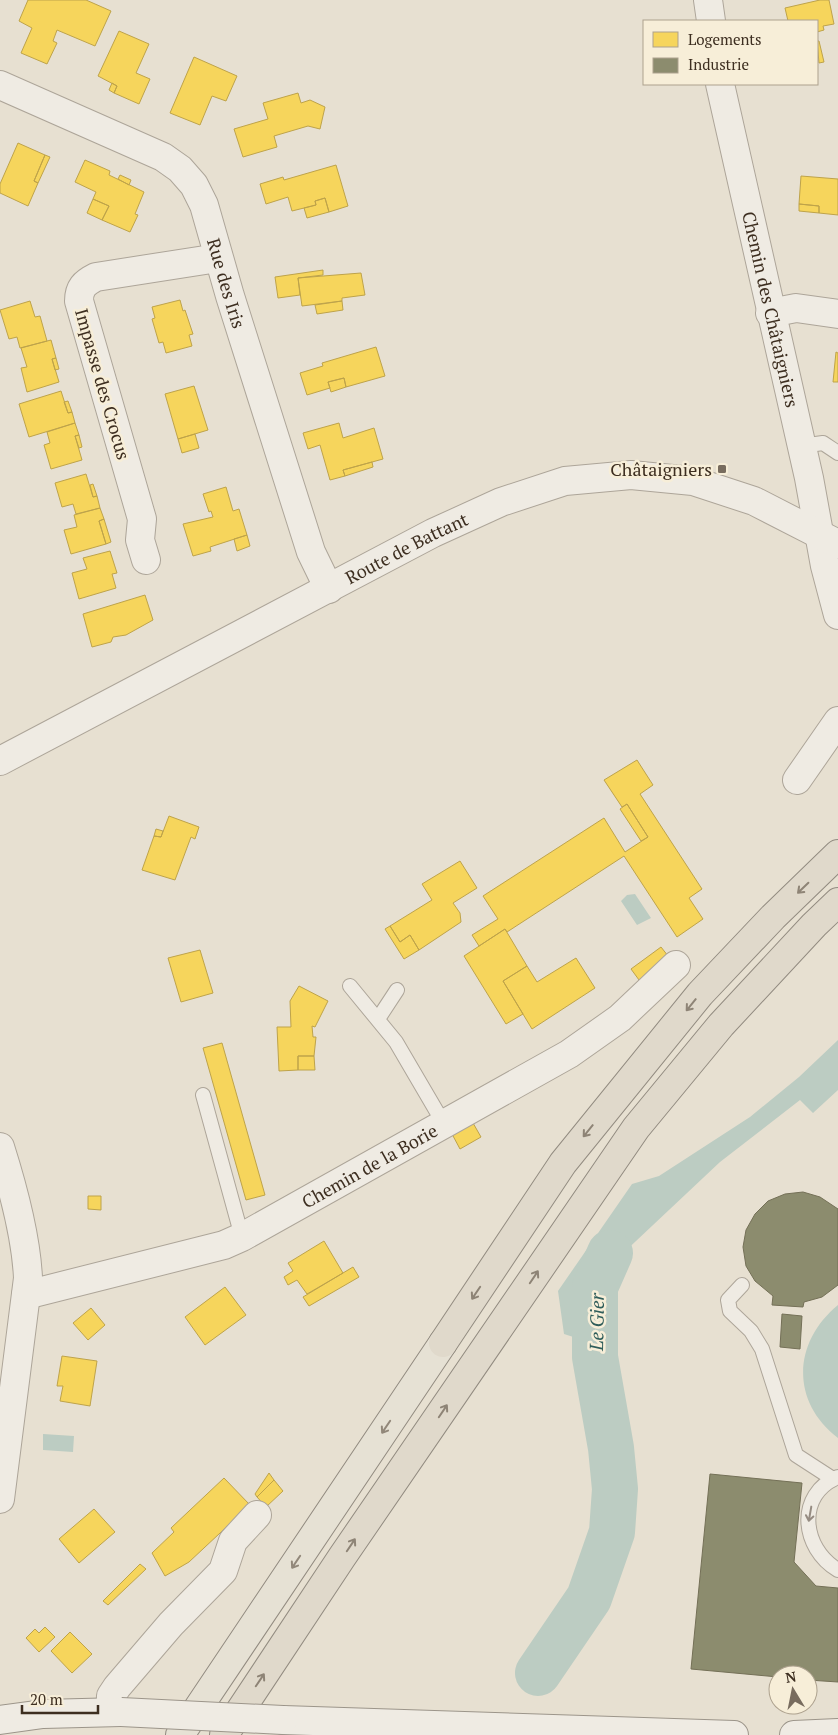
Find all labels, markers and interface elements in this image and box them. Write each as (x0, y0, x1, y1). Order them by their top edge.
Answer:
legend (643, 20, 818, 85)
text: Logements (688, 29, 761, 49)
text: Industrie (688, 54, 749, 74)
street label: Chemin des Châtaigniers (737, 209, 805, 410)
street label: Rue des Iris (202, 235, 251, 331)
street label: Impasse des Crocus (70, 306, 136, 462)
place label: Châtaigniers (610, 457, 712, 481)
marker: Châtaigniers (716, 463, 728, 475)
street label: Route de Battant (341, 507, 472, 589)
one-way arrow (797, 882, 809, 894)
one-way arrow (685, 998, 696, 1011)
street label: Chemin de la Borie (297, 1118, 442, 1213)
one-way arrow (583, 1125, 594, 1138)
one-way arrow (529, 1270, 539, 1284)
one-way arrow (470, 1286, 480, 1300)
water label: Le Gier (583, 1292, 609, 1352)
one-way arrow (438, 1404, 448, 1418)
one-way arrow (381, 1420, 392, 1434)
one-way arrow (804, 1506, 814, 1522)
one-way arrow (346, 1538, 356, 1552)
one-way arrow (291, 1555, 301, 1569)
north arrow (768, 1665, 818, 1715)
text: N (784, 1666, 798, 1687)
one-way arrow (255, 1673, 266, 1687)
scale bar (22, 1682, 99, 1714)
text: 20 m (30, 1689, 63, 1709)

